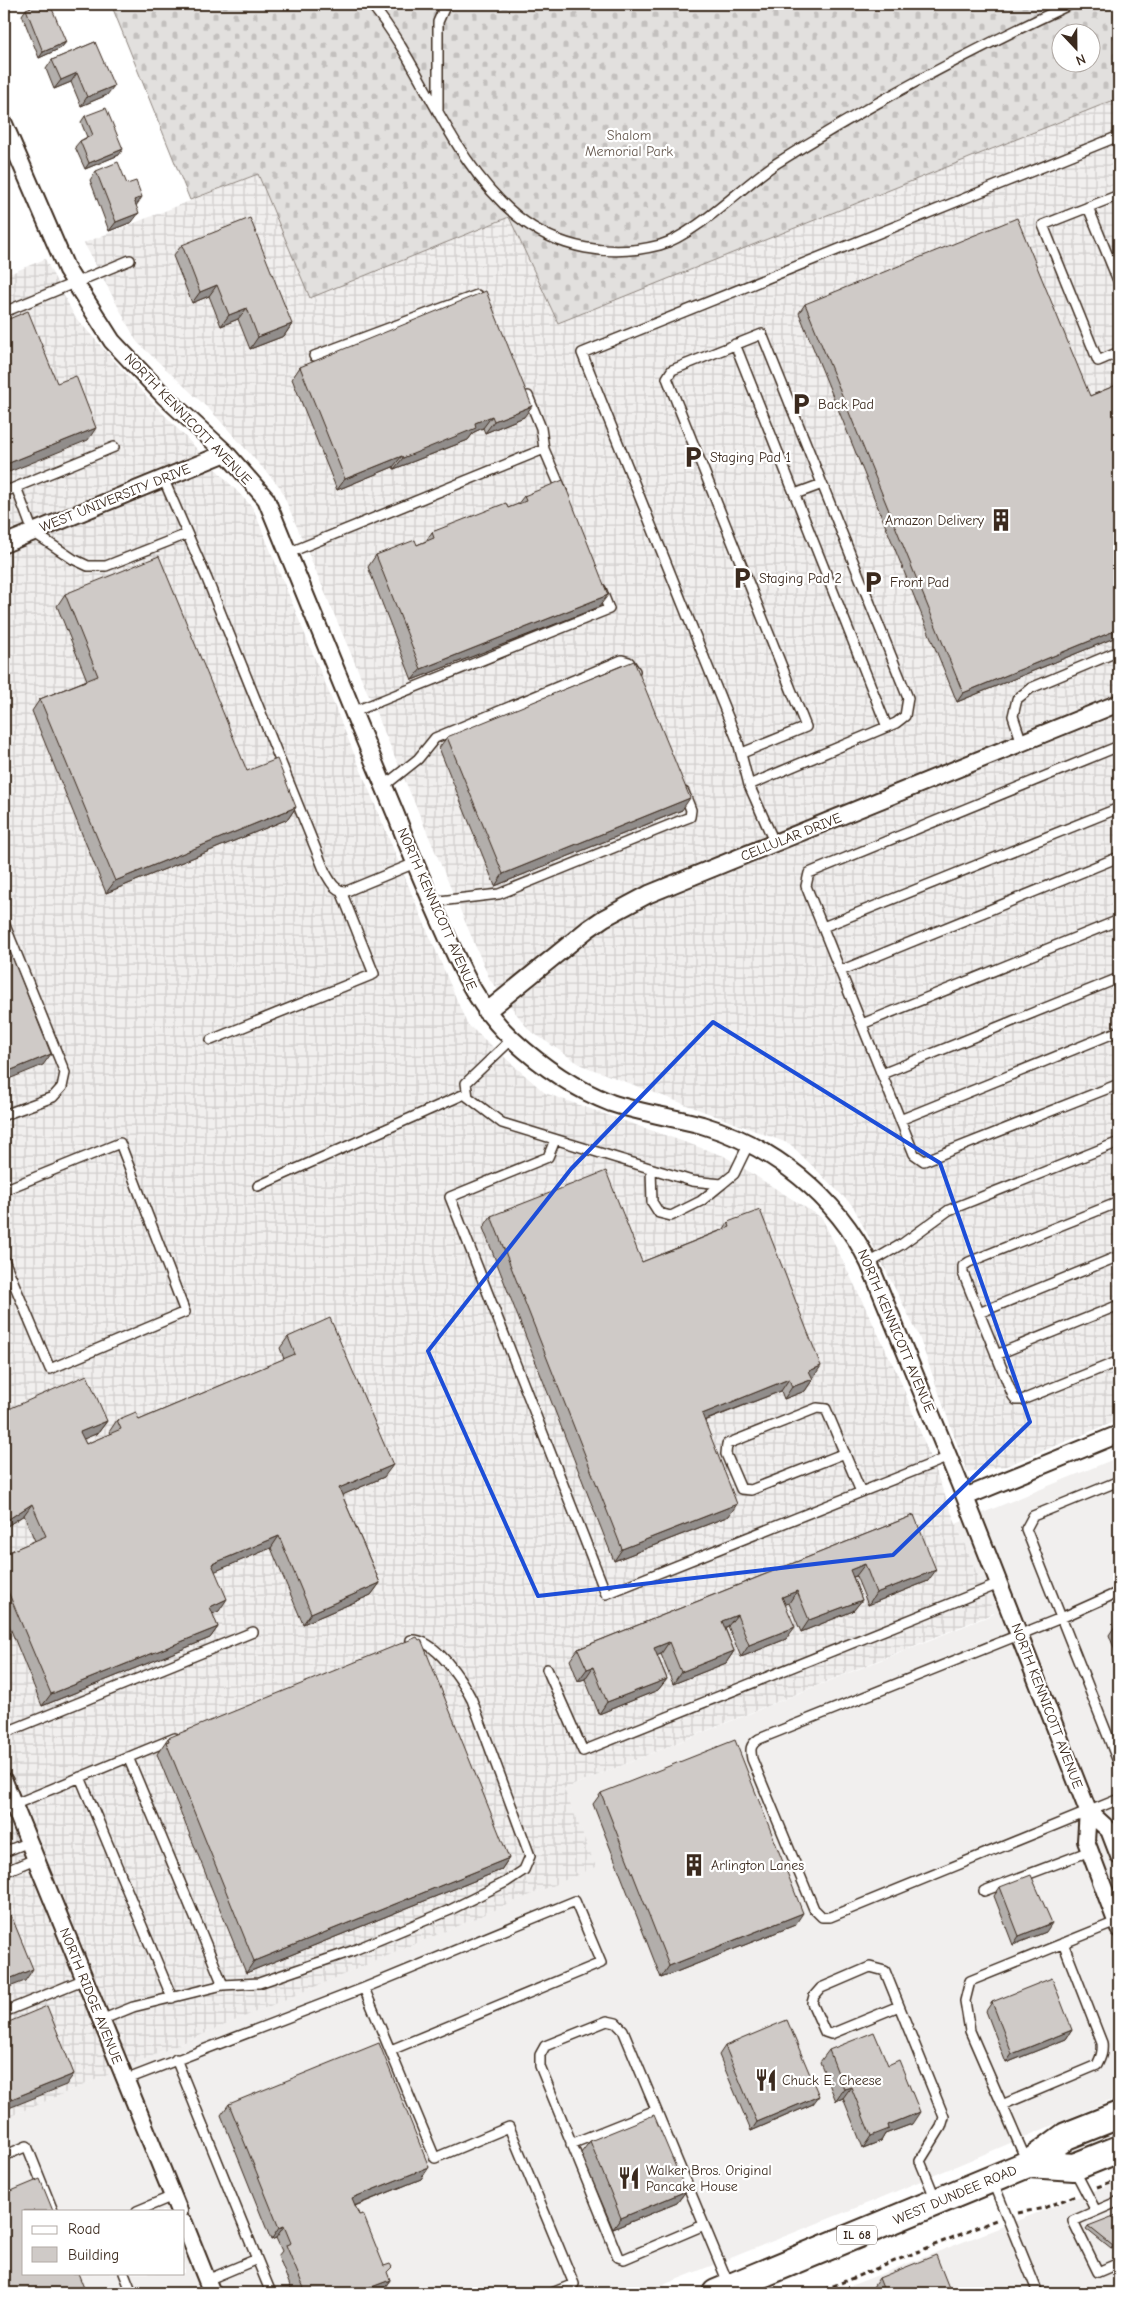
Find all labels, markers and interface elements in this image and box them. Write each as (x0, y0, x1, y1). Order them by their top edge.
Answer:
north arrow (1050, 22, 1100, 72)
text: N (1073, 50, 1088, 69)
park label: Shalom Memorial Park (585, 127, 673, 160)
street label: NORTH KENNICOTT AVENUE (121, 350, 255, 488)
parking icon: Back Pad (788, 391, 814, 417)
place label: Back Pad (818, 396, 874, 413)
parking icon: Staging Pad 1 (680, 444, 706, 470)
place label: Staging Pad 1 (710, 449, 791, 466)
street label: WEST UNIVERSITY DRIVE (37, 460, 193, 536)
building icon: Amazon Delivery (988, 507, 1014, 533)
place label: Amazon Delivery (885, 512, 985, 529)
parking icon: Staging Pad 2 (729, 565, 755, 591)
parking icon: Front Pad (860, 569, 886, 595)
place label: Staging Pad 2 (759, 570, 842, 587)
place label: Front Pad (890, 574, 949, 591)
street label: CELLULAR DRIVE (738, 809, 844, 865)
street label: NORTH KENNICOTT AVENUE (393, 825, 481, 993)
street label: NORTH KENNICOTT AVENUE (854, 1247, 938, 1415)
street label: NORTH KENNICOTT AVENUE (1008, 1621, 1086, 1791)
building icon: Arlington Lanes (681, 1852, 707, 1878)
place label: Arlington Lanes (711, 1857, 804, 1874)
street label: NORTH RIDGE AVENUE (56, 1925, 126, 2067)
restaurant icon: Chuck E. Cheese (753, 2067, 779, 2093)
place label: Chuck E. Cheese (782, 2072, 882, 2089)
street label: WEST DUNDEE ROAD (891, 2161, 1020, 2229)
place label: Walker Bros. Original Pancake House (646, 2162, 772, 2195)
restaurant icon: Walker Bros. Original Pancake House (616, 2165, 642, 2191)
legend (22, 2210, 185, 2274)
text: Road (68, 2220, 100, 2238)
road number: IL 68 (837, 2226, 877, 2244)
text: Building (68, 2246, 119, 2264)

